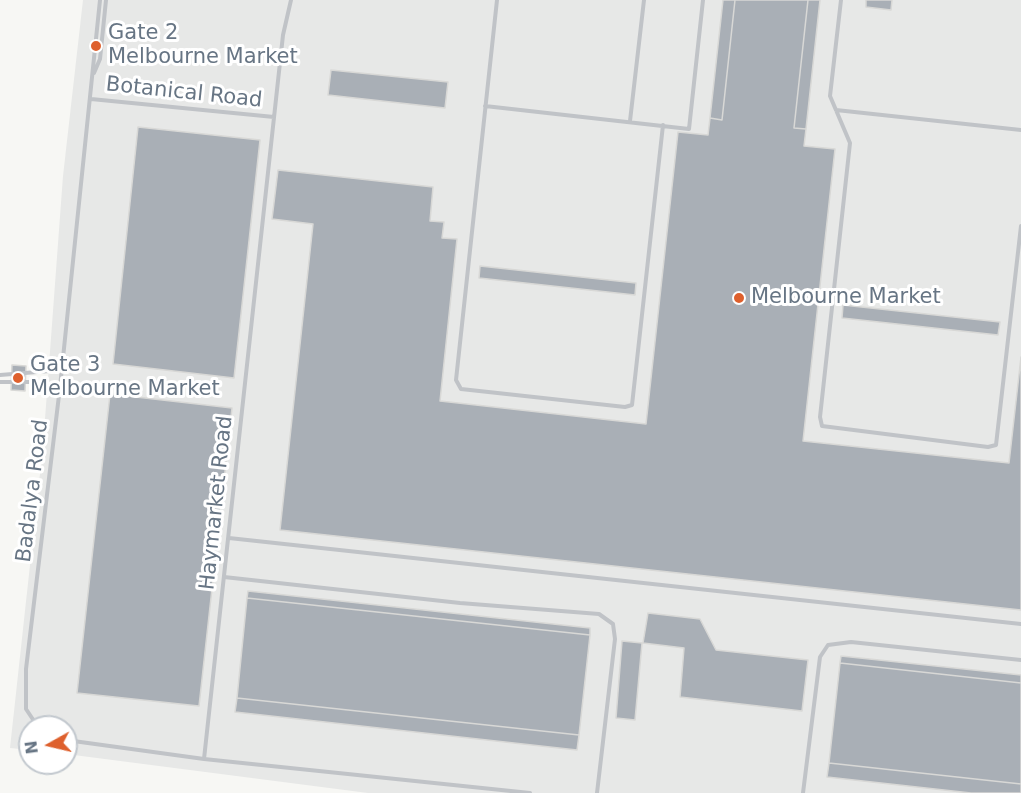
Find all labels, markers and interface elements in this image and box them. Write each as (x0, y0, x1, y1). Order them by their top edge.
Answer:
place label: Gate 2 Melbourne Market (108, 21, 298, 71)
marker: Gate 2 Melbourne Market (89, 39, 103, 53)
street label: Botanical Road (105, 72, 263, 114)
place label: Melbourne Market (751, 285, 941, 311)
marker: Melbourne Market (732, 291, 746, 305)
place label: Gate 3 Melbourne Market (30, 353, 220, 403)
marker: Gate 3 Melbourne Market (11, 371, 25, 385)
street label: Haymarket Road (195, 415, 239, 591)
street label: Badalya Road (12, 418, 54, 564)
north arrow (18, 715, 78, 775)
text: N (21, 739, 42, 755)

